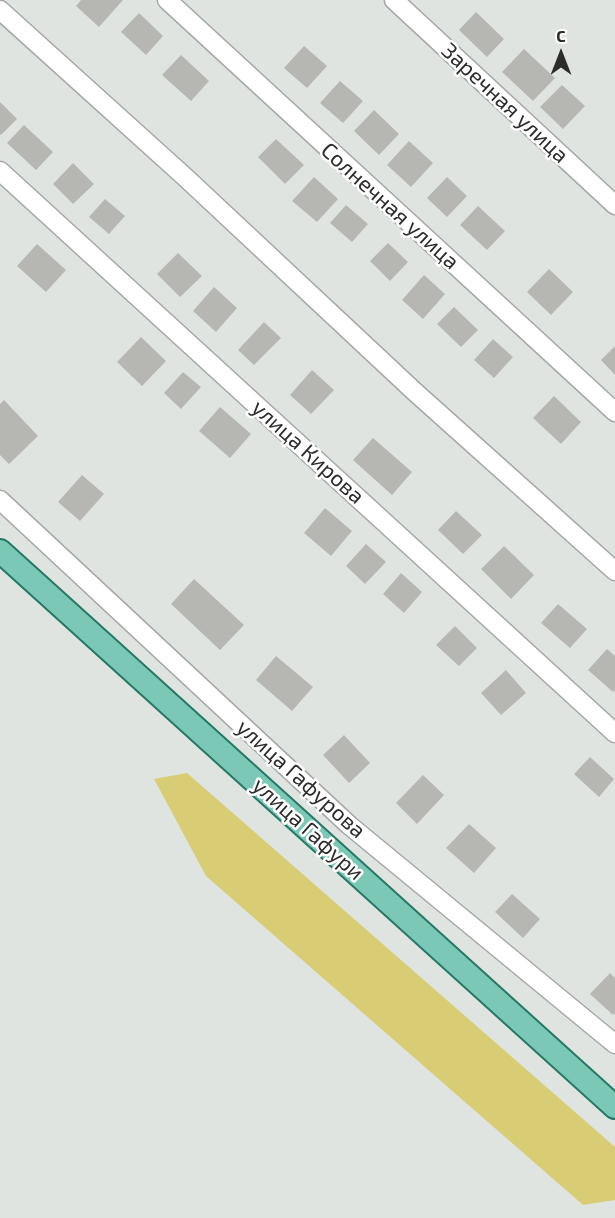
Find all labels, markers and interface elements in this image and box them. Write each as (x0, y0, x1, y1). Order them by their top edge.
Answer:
north arrow (531, 24, 591, 84)
text: С (556, 26, 566, 45)
street label: Заречная улица (436, 37, 574, 169)
street label: Солнечная улица (315, 137, 465, 275)
street label: улица Кирова (246, 395, 370, 509)
street label: улица Гафурова (231, 714, 371, 844)
street label: улица Гафури (247, 772, 369, 886)

